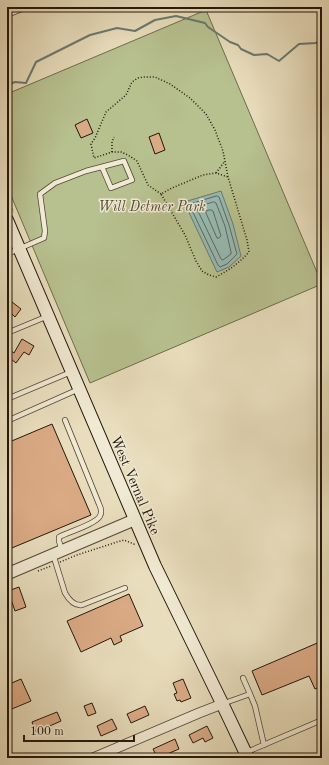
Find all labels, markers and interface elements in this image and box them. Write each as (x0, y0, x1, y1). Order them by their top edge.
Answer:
park label: Will Detmer Park (98, 200, 206, 214)
street label: West Vernal Pike (108, 434, 162, 537)
scale bar (24, 717, 134, 743)
text: 100 m (30, 726, 64, 738)

